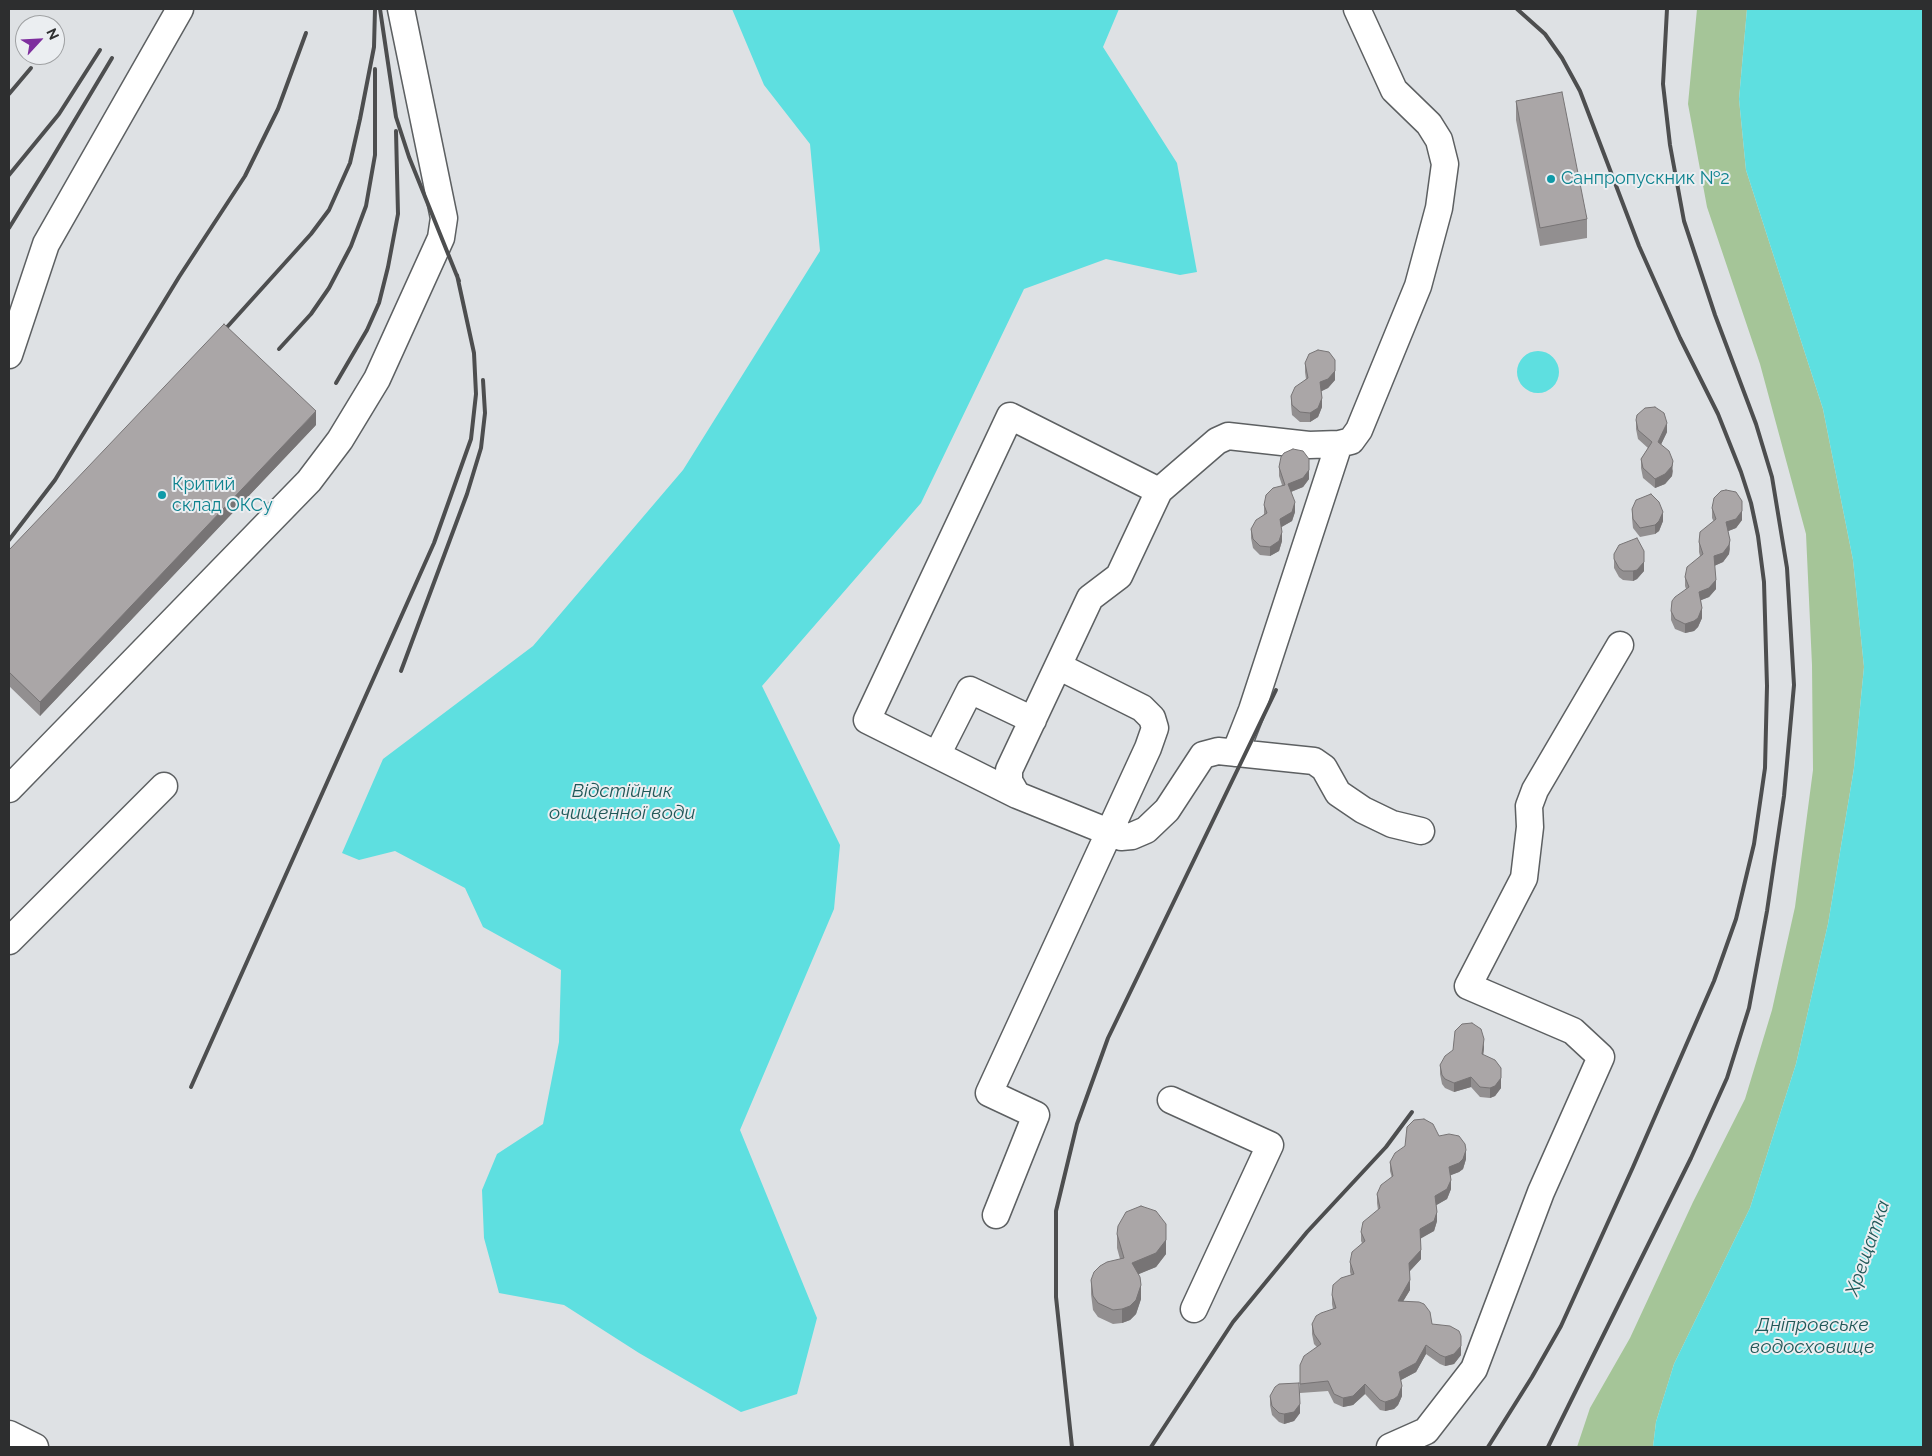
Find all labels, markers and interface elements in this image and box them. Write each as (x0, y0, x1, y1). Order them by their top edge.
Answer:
north arrow (15, 15, 65, 65)
text: N (43, 26, 62, 42)
place label: Санпропускник №2 (1561, 168, 1730, 190)
marker: Санпропускник №2 (1545, 173, 1557, 185)
place label: Критий склад ОКСу (172, 474, 273, 516)
marker: Критий склад ОКСу (156, 489, 168, 501)
water label: Відстійник очищенної води (549, 780, 695, 824)
water label: Хрещатка (1841, 1197, 1895, 1299)
water label: Дніпровське водосховище (1749, 1314, 1875, 1358)

